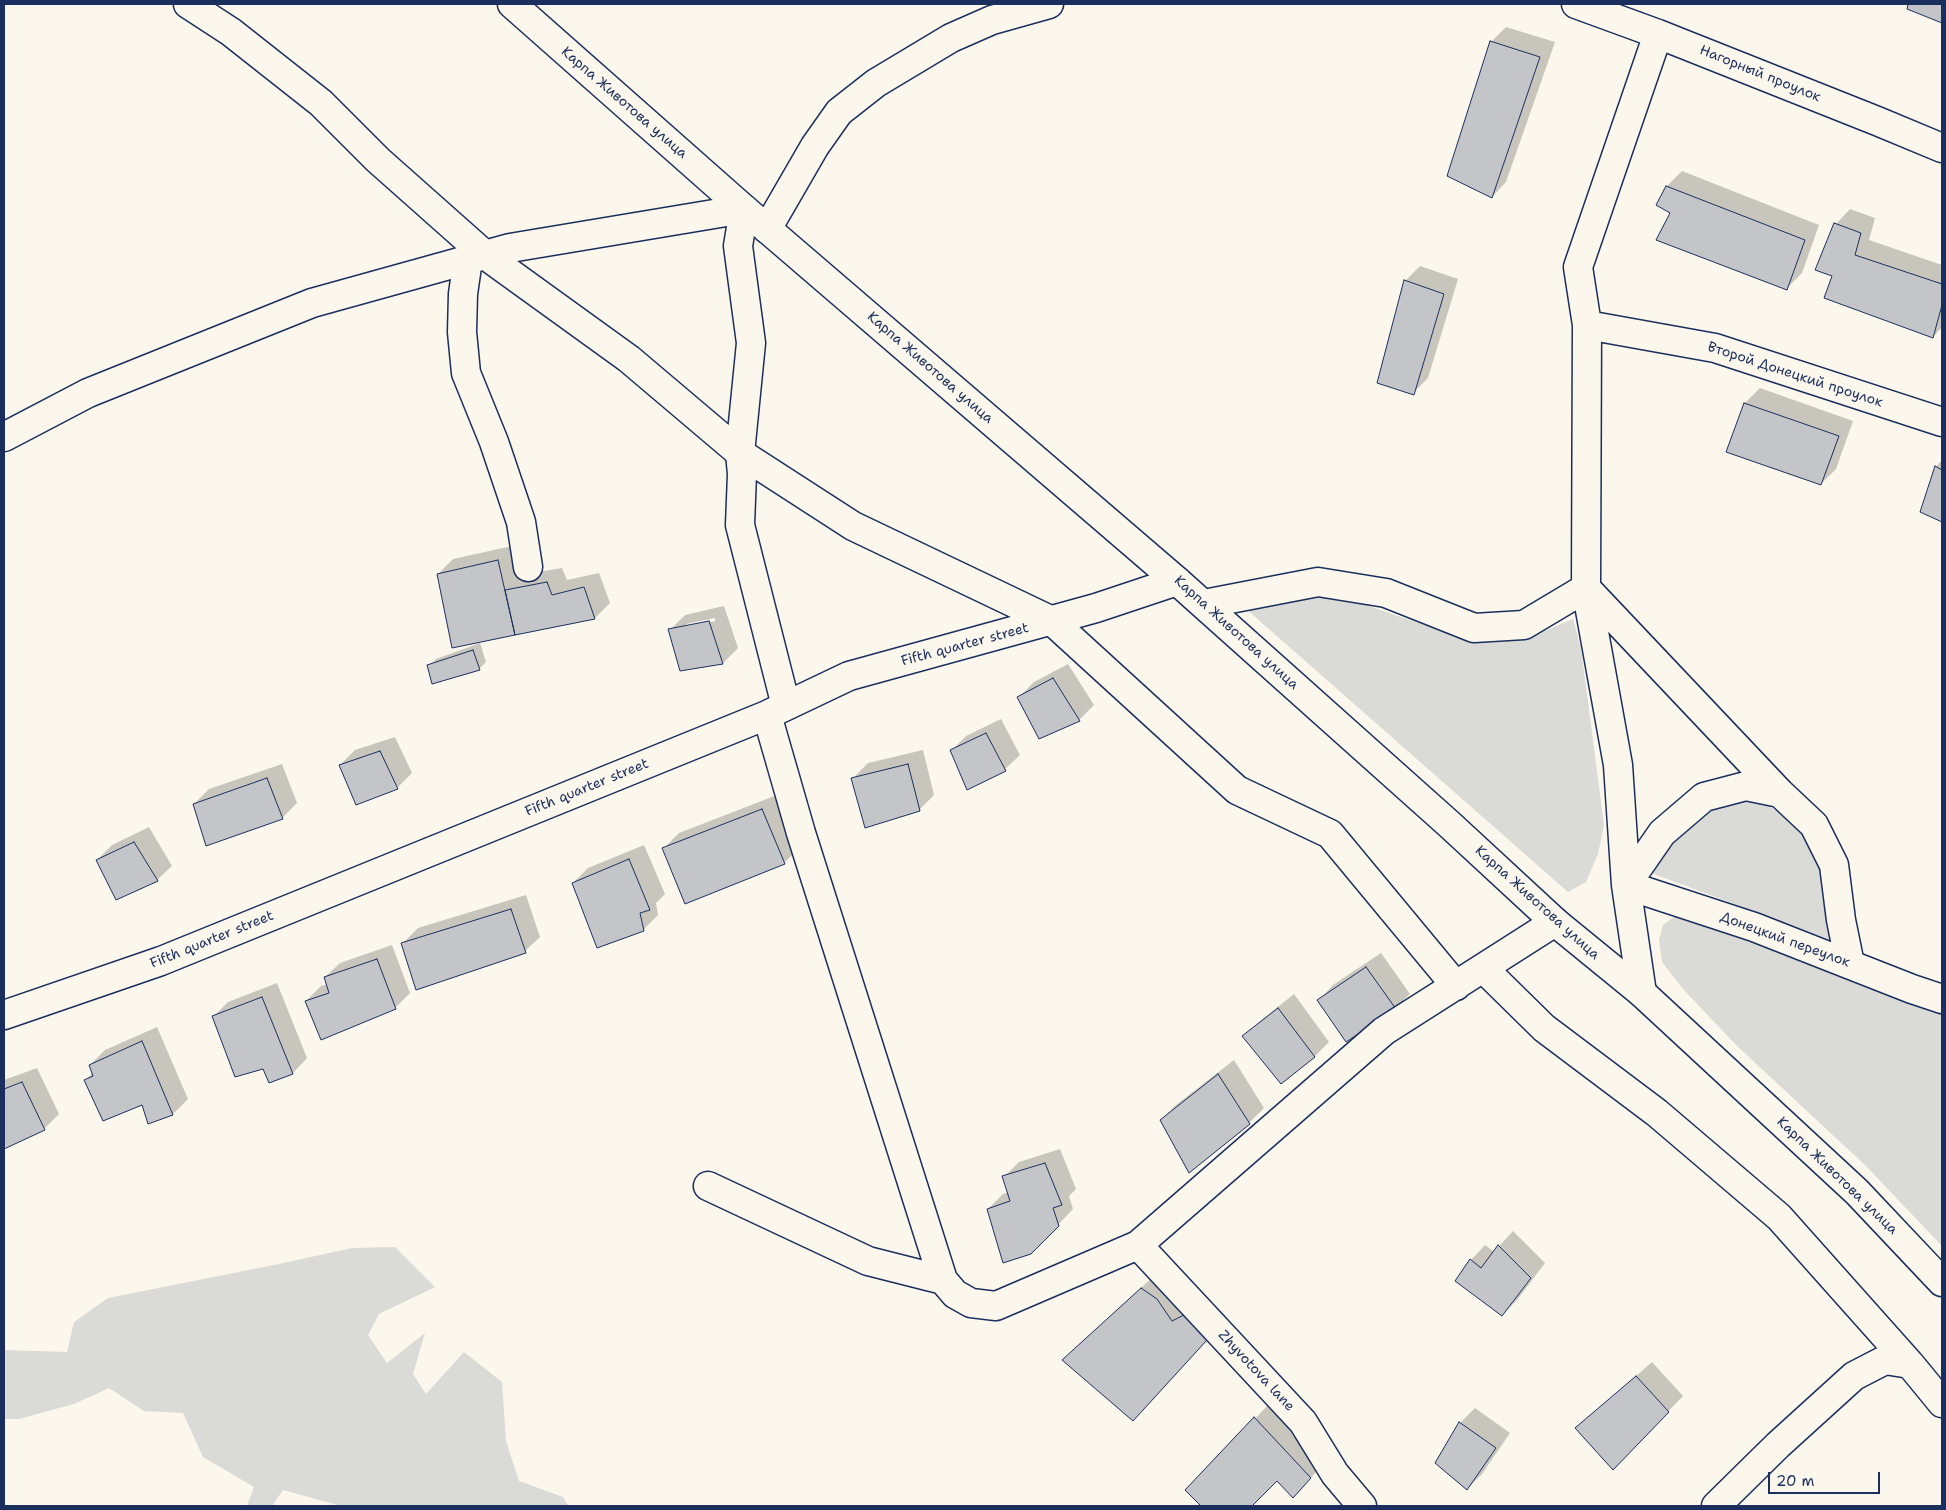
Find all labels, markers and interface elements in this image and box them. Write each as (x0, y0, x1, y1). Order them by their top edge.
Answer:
street label: Нагорный проулок (1697, 42, 1823, 106)
street label: Карпа Животова улица (557, 44, 691, 162)
street label: Карпа Животова улица (863, 309, 997, 427)
street label: Второй Донецкий проулок (1705, 339, 1885, 411)
street label: Карпа Животова улица (1170, 573, 1302, 693)
street label: Fifth quarter street (899, 620, 1031, 670)
street label: Fifth quarter street (523, 756, 651, 820)
street label: Карпа Животова улица (1471, 843, 1603, 963)
street label: Fifth quarter street (148, 908, 276, 972)
street label: Донецкий переулок (1718, 909, 1852, 971)
street label: Карпа Животова улица (1773, 1114, 1901, 1238)
street label: Zhyvotova lane (1214, 1327, 1298, 1415)
scale bar (1771, 1462, 1884, 1494)
text: 20 m (1776, 1471, 1815, 1491)

